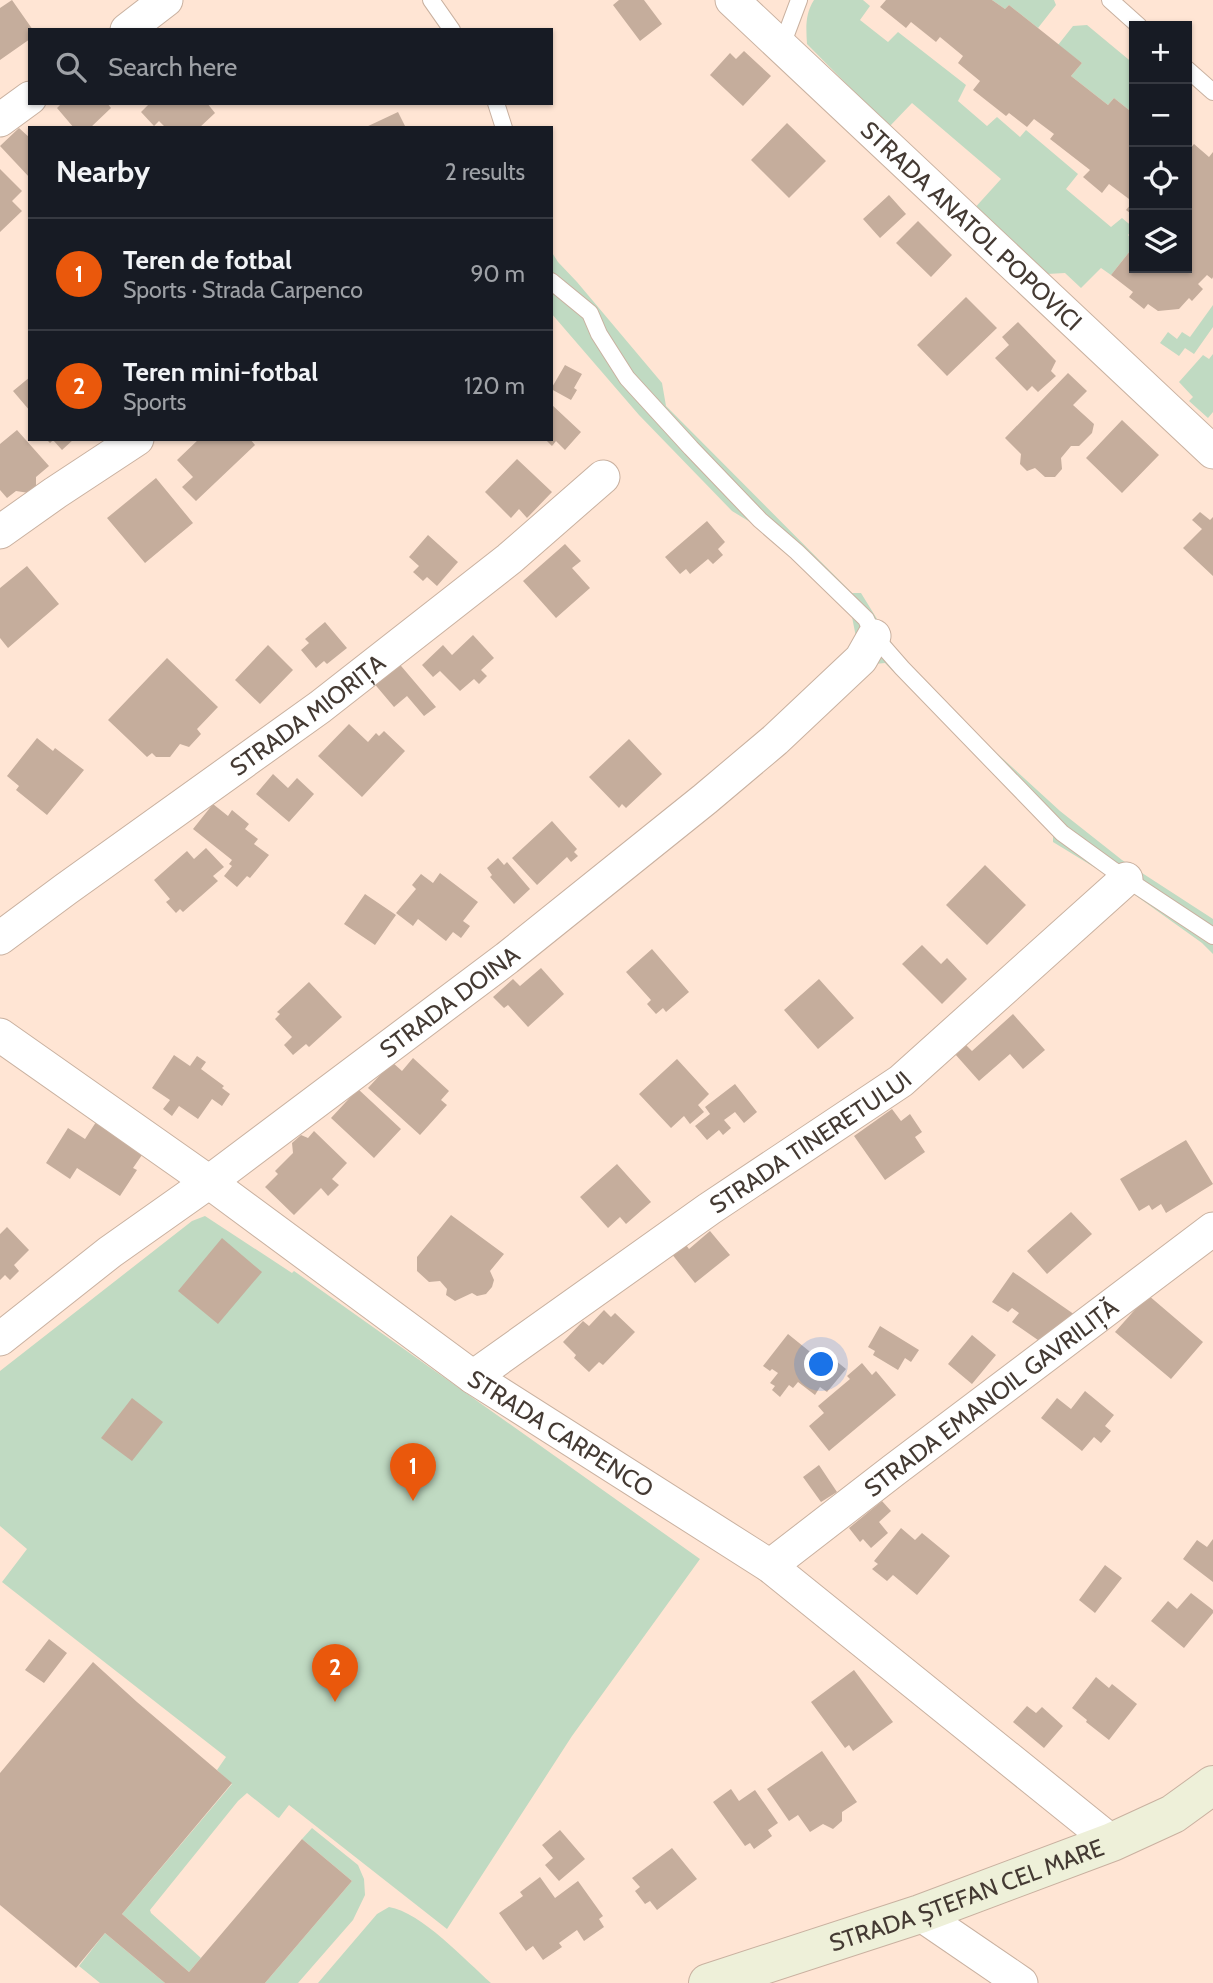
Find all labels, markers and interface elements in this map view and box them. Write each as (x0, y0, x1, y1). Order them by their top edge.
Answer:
map controls (1129, 21, 1192, 273)
button: + (1129, 21, 1192, 84)
search box (28, 28, 553, 105)
icon: search (52, 48, 90, 86)
text: Search here (108, 51, 237, 83)
button: − (1129, 84, 1192, 147)
street label: STRADA ANATOL POPOVICI (855, 115, 1088, 336)
button: locate (1129, 147, 1192, 210)
text: Nearby (56, 153, 150, 190)
text: 2 results (445, 158, 525, 186)
button: layers (1129, 210, 1192, 273)
text: Teren de fotbal (123, 244, 292, 276)
text: 1 (75, 260, 83, 288)
text: 90 m (471, 260, 525, 288)
text: Sports · Strada Carpenco (123, 276, 363, 304)
text: Teren mini-fotbal (123, 356, 318, 388)
text: 2 (73, 372, 85, 400)
text: 120 m (464, 372, 525, 400)
text: Sports (123, 388, 186, 416)
street label: STRADA MIORIȚA (224, 647, 391, 781)
street label: STRADA DOINA (374, 939, 525, 1063)
street label: STRADA TINERETULUI (704, 1065, 917, 1219)
street label: STRADA EMANOIL GAVRILIȚĂ (858, 1292, 1124, 1502)
your location (804, 1347, 838, 1381)
street label: STRADA CARPENCO (463, 1363, 659, 1503)
pin: 1 (390, 1443, 436, 1501)
pin: 2 (312, 1644, 358, 1702)
street label: STRADA ȘTEFAN CEL MARE (825, 1832, 1108, 1957)

